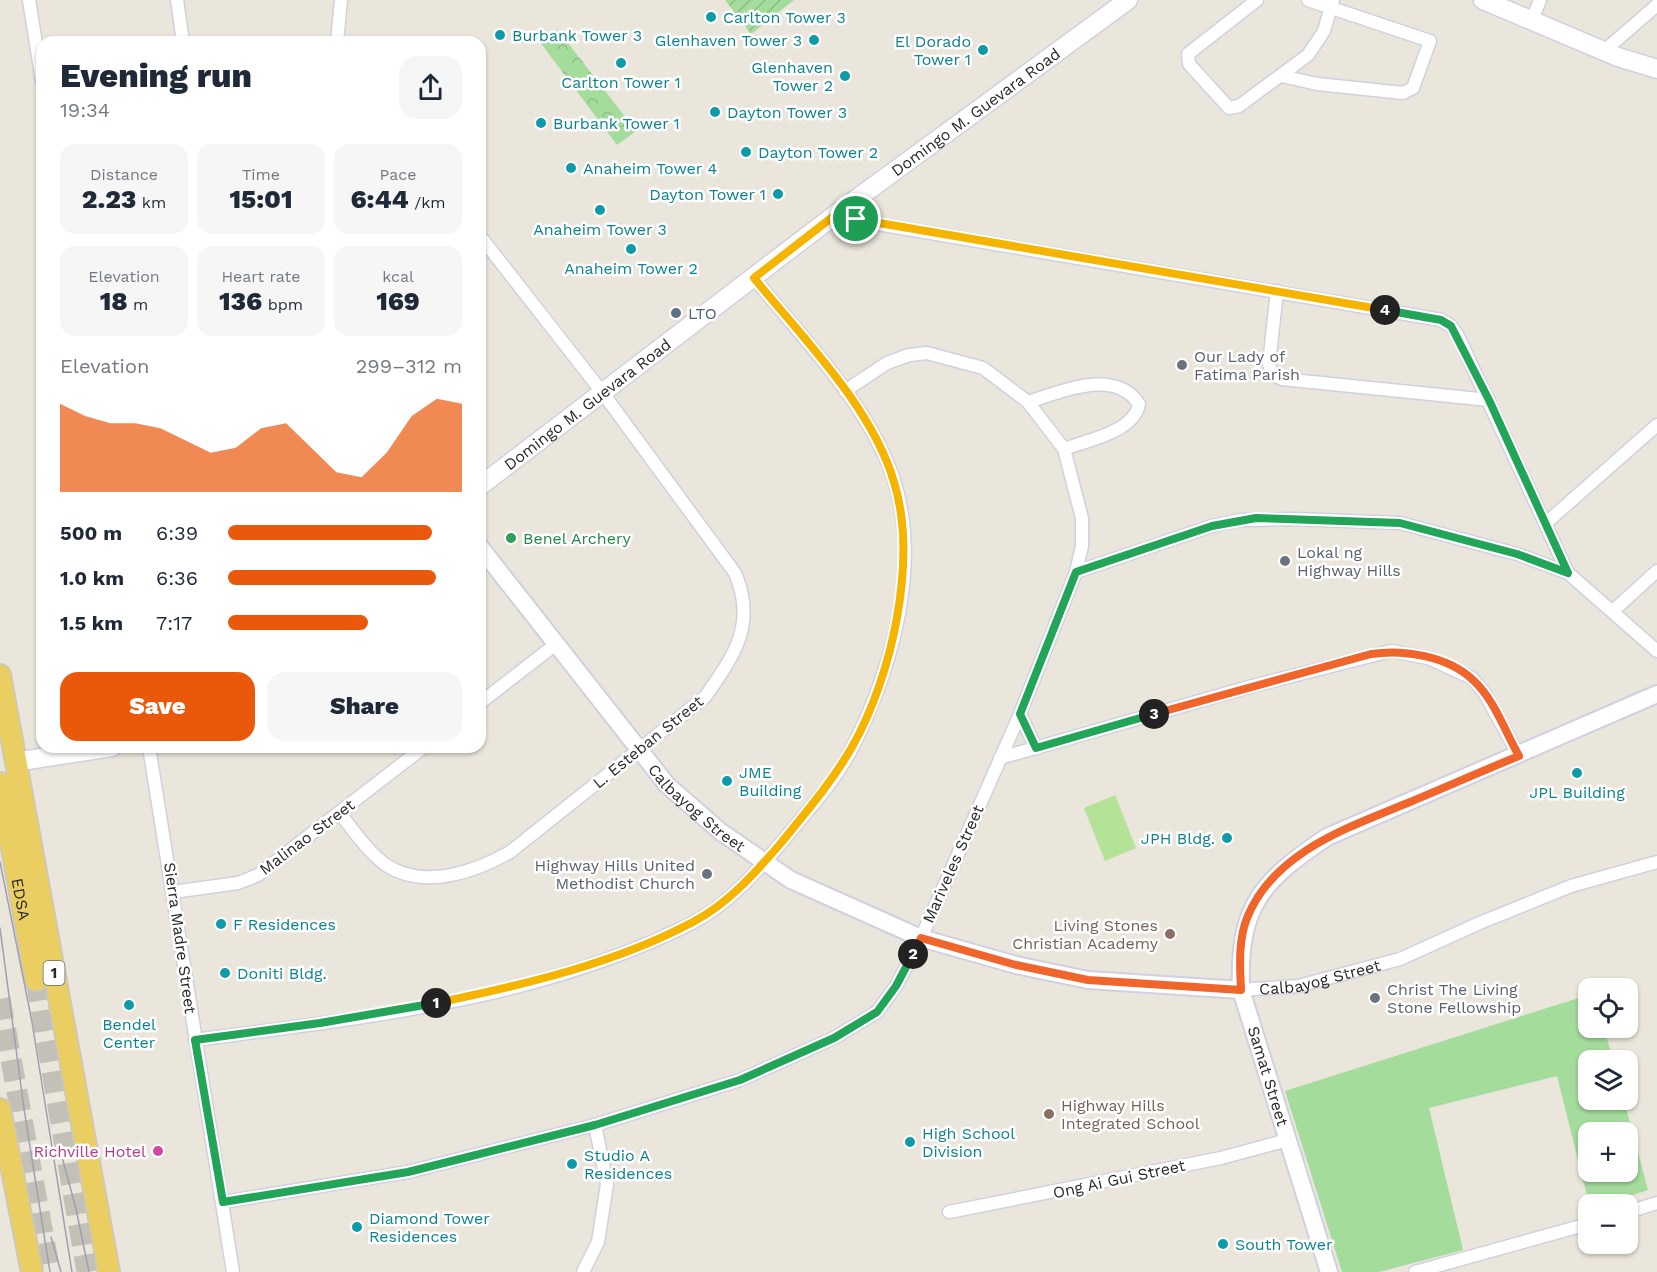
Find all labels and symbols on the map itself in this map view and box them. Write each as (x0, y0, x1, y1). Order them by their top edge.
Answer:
place label: Carlton Tower 3 (723, 8, 846, 27)
marker: Carlton Tower 3 (704, 10, 718, 24)
place label: Burbank Tower 3 (512, 26, 642, 45)
marker: Burbank Tower 3 (493, 28, 507, 42)
place label: Glenhaven Tower 3 (655, 31, 802, 50)
place label: El Dorado Tower 1 (895, 32, 971, 69)
marker: Glenhaven Tower 3 (807, 33, 821, 47)
marker: El Dorado Tower 1 (976, 43, 990, 57)
street label: Domingo M. Guevara Road (887, 44, 1064, 180)
marker: Carlton Tower 1 (614, 56, 628, 70)
place label: Glenhaven Tower 2 (751, 58, 833, 95)
marker: Glenhaven Tower 2 (838, 69, 852, 83)
place label: Carlton Tower 1 (561, 73, 681, 92)
place label: Dayton Tower 3 (727, 103, 847, 122)
marker: Dayton Tower 3 (708, 105, 722, 119)
place label: Burbank Tower 1 (553, 114, 680, 133)
marker: Burbank Tower 1 (534, 116, 548, 130)
place label: Dayton Tower 2 (758, 143, 878, 162)
marker: Dayton Tower 2 (739, 145, 753, 159)
place label: Anaheim Tower 4 (583, 159, 717, 178)
marker: Anaheim Tower 4 (564, 161, 578, 175)
place label: Dayton Tower 1 (649, 185, 766, 204)
marker: Dayton Tower 1 (771, 187, 785, 201)
pin (830, 193, 881, 244)
marker: Anaheim Tower 3 (593, 203, 607, 217)
place label: Anaheim Tower 3 (533, 220, 667, 239)
marker: Anaheim Tower 2 (624, 242, 638, 256)
place label: Anaheim Tower 2 (564, 259, 698, 278)
pin: 4 (1370, 295, 1400, 325)
place label: LTO (688, 304, 717, 323)
marker: LTO (669, 306, 683, 320)
street label: Domingo M. Guevara Road (500, 334, 674, 474)
place label: Our Lady of Fatima Parish (1194, 347, 1300, 384)
marker: Our Lady of Fatima Parish (1175, 358, 1189, 372)
place label: Benel Archery (523, 529, 631, 548)
marker: Benel Archery (504, 531, 518, 545)
place label: Lokal ng Highway Hills (1297, 543, 1401, 580)
marker: Lokal ng Highway Hills (1278, 554, 1292, 568)
street label: L. Esteban Street (589, 691, 707, 792)
pin: 3 (1139, 699, 1169, 729)
street label: Calbayog Street (644, 760, 749, 856)
place label: JME Building (739, 763, 802, 800)
marker: JPL Building (1570, 766, 1584, 780)
marker: JME Building (720, 774, 734, 788)
place label: JPL Building (1529, 783, 1625, 802)
street label: Malinao Street (256, 795, 358, 879)
street label: Mariveles Street (918, 802, 988, 926)
place label: JPH Bldg. (1141, 829, 1215, 848)
marker: JPH Bldg. (1220, 831, 1234, 845)
place label: Highway Hills United Methodist Church (535, 856, 695, 893)
street label: Sierra Madre Street (160, 861, 200, 1015)
marker: Highway Hills United Methodist Church (700, 867, 714, 881)
street label: EDSA (8, 876, 34, 922)
place label: F Residences (233, 915, 336, 934)
place label: Living Stones Christian Academy (1012, 916, 1159, 953)
marker: F Residences (214, 917, 228, 931)
marker: Living Stones Christian Academy (1163, 927, 1177, 941)
pin: 2 (898, 939, 928, 969)
street label: Calbayog Street (1258, 955, 1383, 998)
road number: 1 (44, 961, 64, 985)
place label: Doniti Bldg. (237, 964, 327, 983)
marker: Doniti Bldg. (218, 966, 232, 980)
place label: Christ The Living Stone Fellowship (1387, 980, 1521, 1017)
pin: 1 (421, 988, 451, 1018)
marker: Christ The Living Stone Fellowship (1368, 991, 1382, 1005)
marker: Bendel Center (122, 998, 136, 1012)
place label: Bendel Center (102, 1015, 156, 1052)
street label: Samat Street (1244, 1024, 1292, 1129)
place label: Highway Hills Integrated School (1061, 1096, 1200, 1133)
marker: Highway Hills Integrated School (1042, 1107, 1056, 1121)
place label: High School Division (922, 1124, 1015, 1161)
marker: High School Division (903, 1135, 917, 1149)
place label: Richville Hotel (34, 1142, 146, 1161)
marker: Richville Hotel (151, 1144, 165, 1158)
place label: Studio A Residences (584, 1146, 672, 1183)
street label: Ong Ai Gui Street (1051, 1156, 1187, 1202)
marker: Studio A Residences (565, 1157, 579, 1171)
place label: Diamond Tower Residences (369, 1209, 490, 1246)
marker: Diamond Tower Residences (350, 1220, 364, 1234)
place label: South Tower (1235, 1235, 1333, 1254)
marker: South Tower (1216, 1237, 1230, 1251)

